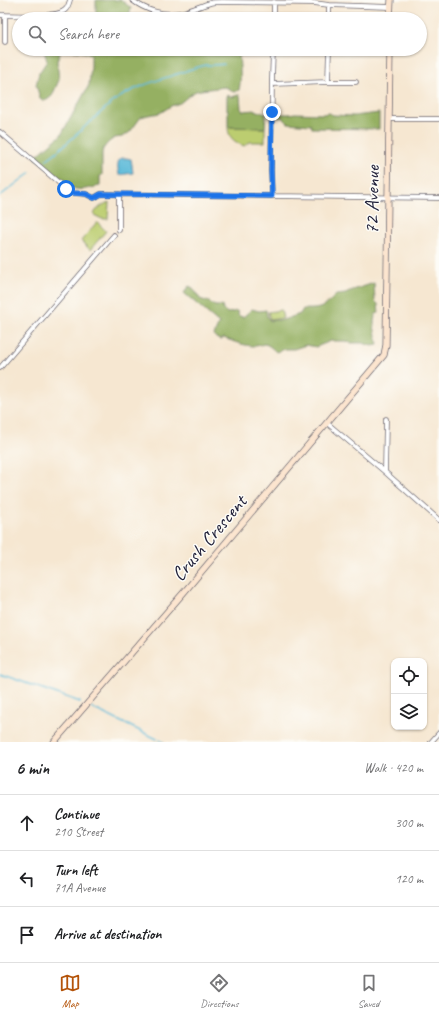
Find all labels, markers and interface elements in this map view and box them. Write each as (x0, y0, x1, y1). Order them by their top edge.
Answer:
search box (12, 12, 427, 56)
icon: search (26, 23, 48, 45)
text: Search here (58, 25, 119, 44)
route end (263, 103, 281, 121)
street label: 72 Avenue (359, 164, 385, 235)
route start (57, 180, 75, 198)
street label: Crush Crescent (166, 488, 254, 586)
map controls (391, 658, 427, 730)
button: locate (391, 658, 427, 694)
button: layers (391, 694, 427, 730)
text: 6 min (16, 758, 49, 779)
text: Walk · 420 m (364, 760, 423, 776)
text: Continue (54, 805, 99, 824)
icon: ahead (16, 812, 38, 834)
text: 300 m (395, 815, 423, 831)
text: 210 Street (54, 824, 103, 840)
text: Turn left (54, 861, 97, 880)
icon: left (16, 868, 38, 890)
text: 120 m (395, 871, 423, 887)
text: 71A Avenue (54, 880, 105, 896)
icon: arrive (16, 924, 38, 946)
text: Arrive at destination (54, 925, 161, 944)
tab: Map (59, 972, 81, 1010)
tab: Directions (200, 972, 239, 1010)
tab: Saved (358, 972, 380, 1010)

